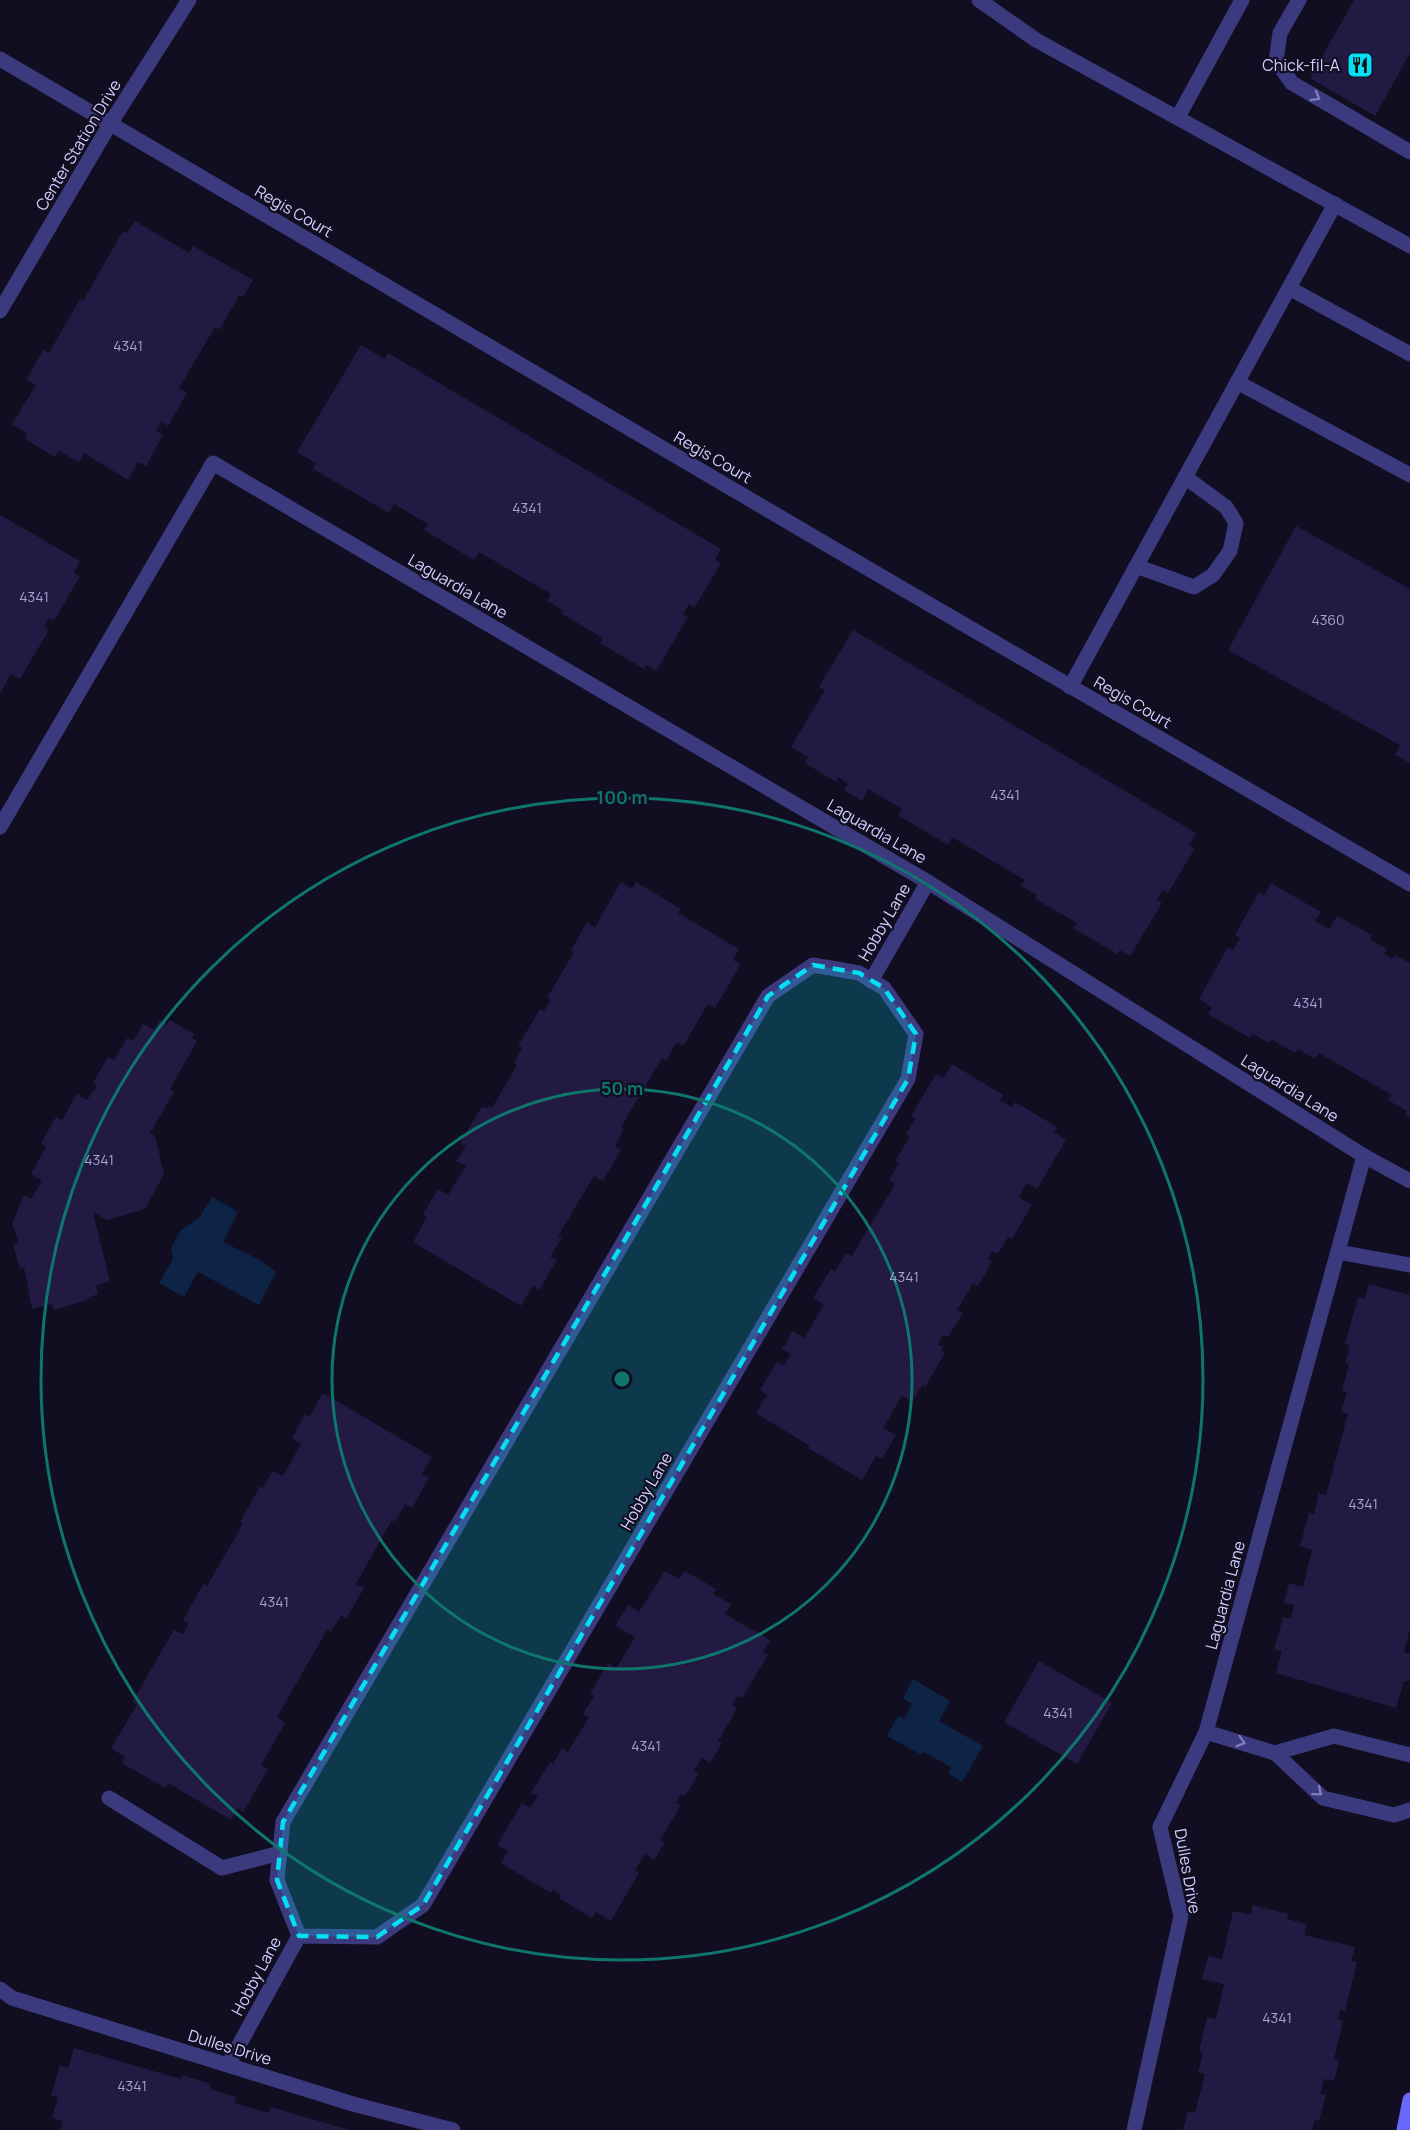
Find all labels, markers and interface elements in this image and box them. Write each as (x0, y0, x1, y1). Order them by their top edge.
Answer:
restaurant icon: Chick-fil-A (1345, 50, 1375, 80)
place label: Chick-fil-A (1262, 54, 1340, 76)
street label: Center Station Drive (30, 75, 126, 215)
one-way arrow (1310, 90, 1320, 101)
street label: Regis Court (251, 180, 337, 242)
house number: 4341 (113, 336, 143, 355)
street label: Regis Court (670, 426, 756, 488)
house number: 4341 (512, 498, 542, 517)
street label: Laguardia Lane (404, 549, 512, 623)
house number: 4341 (19, 587, 49, 606)
house number: 4360 (1311, 610, 1345, 629)
street label: Regis Court (1090, 671, 1176, 733)
text: 100 m (596, 785, 648, 809)
house number: 4341 (990, 785, 1020, 804)
street label: Laguardia Lane (823, 794, 931, 868)
street label: Hobby Lane (853, 879, 915, 965)
house number: 4341 (1293, 993, 1323, 1012)
street label: Laguardia Lane (1237, 1049, 1343, 1127)
text: 50 m (601, 1076, 643, 1100)
house number: 4341 (84, 1150, 114, 1169)
house number: 4341 (889, 1267, 919, 1286)
centre of rings (612, 1369, 632, 1389)
street label: Hobby Lane (615, 1448, 677, 1534)
house number: 4341 (1348, 1494, 1378, 1513)
street label: Laguardia Lane (1200, 1538, 1250, 1652)
house number: 4341 (259, 1592, 289, 1611)
house number: 4341 (1043, 1703, 1073, 1722)
one-way arrow (1235, 1735, 1246, 1747)
house number: 4341 (631, 1736, 661, 1755)
one-way arrow (1311, 1785, 1322, 1796)
street label: Dulles Drive (1170, 1827, 1206, 1915)
street label: Hobby Lane (226, 1933, 286, 2019)
house number: 4341 (1262, 2008, 1292, 2027)
street label: Dulles Drive (186, 2024, 274, 2070)
house number: 4341 (117, 2076, 147, 2095)

